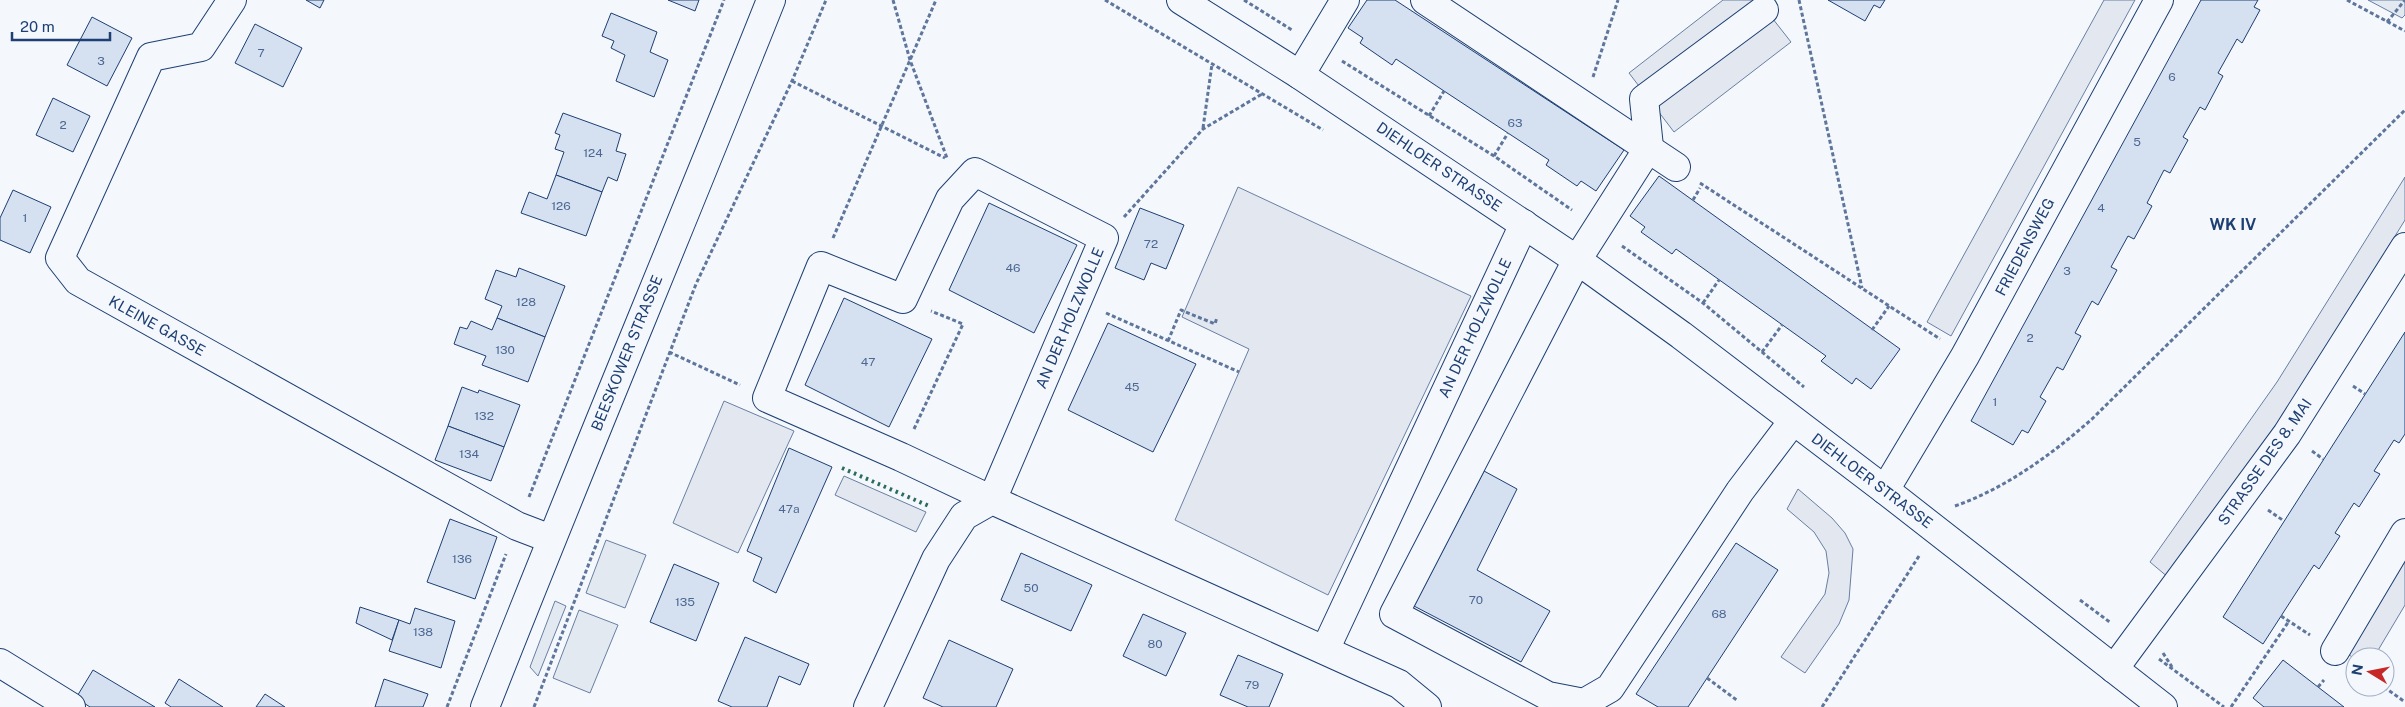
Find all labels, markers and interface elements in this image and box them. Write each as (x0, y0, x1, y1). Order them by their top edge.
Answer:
scale bar (12, 10, 110, 42)
text: 20 m (20, 18, 55, 35)
house number: 7 (257, 46, 265, 60)
house number: 3 (97, 54, 105, 68)
house number: 6 (2168, 70, 2176, 84)
house number: 63 (1508, 116, 1522, 130)
house number: 2 (59, 118, 67, 132)
street label: DIEHLOER STRASSE (1374, 118, 1505, 215)
house number: 5 (2133, 135, 2141, 149)
house number: 124 (583, 146, 603, 160)
street label: FRIEDENSWEG (1992, 195, 2057, 299)
house number: 126 (551, 199, 571, 213)
house number: 4 (2097, 201, 2105, 215)
house number: 1 (23, 211, 27, 225)
district label: WK IV (2210, 215, 2256, 234)
house number: 72 (1144, 237, 1158, 251)
street label: AN DER HOLZWOLLE (1032, 245, 1107, 391)
street label: AN DER HOLZWOLLE (1435, 255, 1514, 400)
house number: 46 (1005, 261, 1021, 275)
house number: 3 (2063, 264, 2071, 278)
street label: BEESKOWER STRASSE (588, 273, 666, 433)
street label: KLEINE GASSE (106, 292, 208, 359)
house number: 128 (516, 295, 536, 309)
house number: 2 (2026, 331, 2034, 345)
house number: 130 (495, 343, 515, 357)
house number: 47 (861, 355, 875, 369)
house number: 45 (1124, 380, 1140, 394)
house number: 1 (1993, 395, 1997, 409)
street label: STRASSE DES 8. MAI (2214, 395, 2315, 528)
house number: 132 (474, 409, 494, 423)
street label: DIEHLOER STRASSE (1809, 430, 1936, 532)
house number: 134 (459, 447, 479, 461)
house number: 47a (778, 502, 800, 516)
house number: 136 (452, 552, 472, 566)
house number: 50 (1023, 581, 1039, 595)
house number: 70 (1469, 593, 1483, 607)
house number: 135 (675, 595, 695, 609)
house number: 68 (1711, 607, 1727, 621)
house number: 138 (413, 625, 433, 639)
house number: 80 (1147, 637, 1163, 651)
north arrow (2345, 647, 2395, 697)
text: N (2348, 663, 2366, 677)
house number: 79 (1245, 678, 1259, 692)

